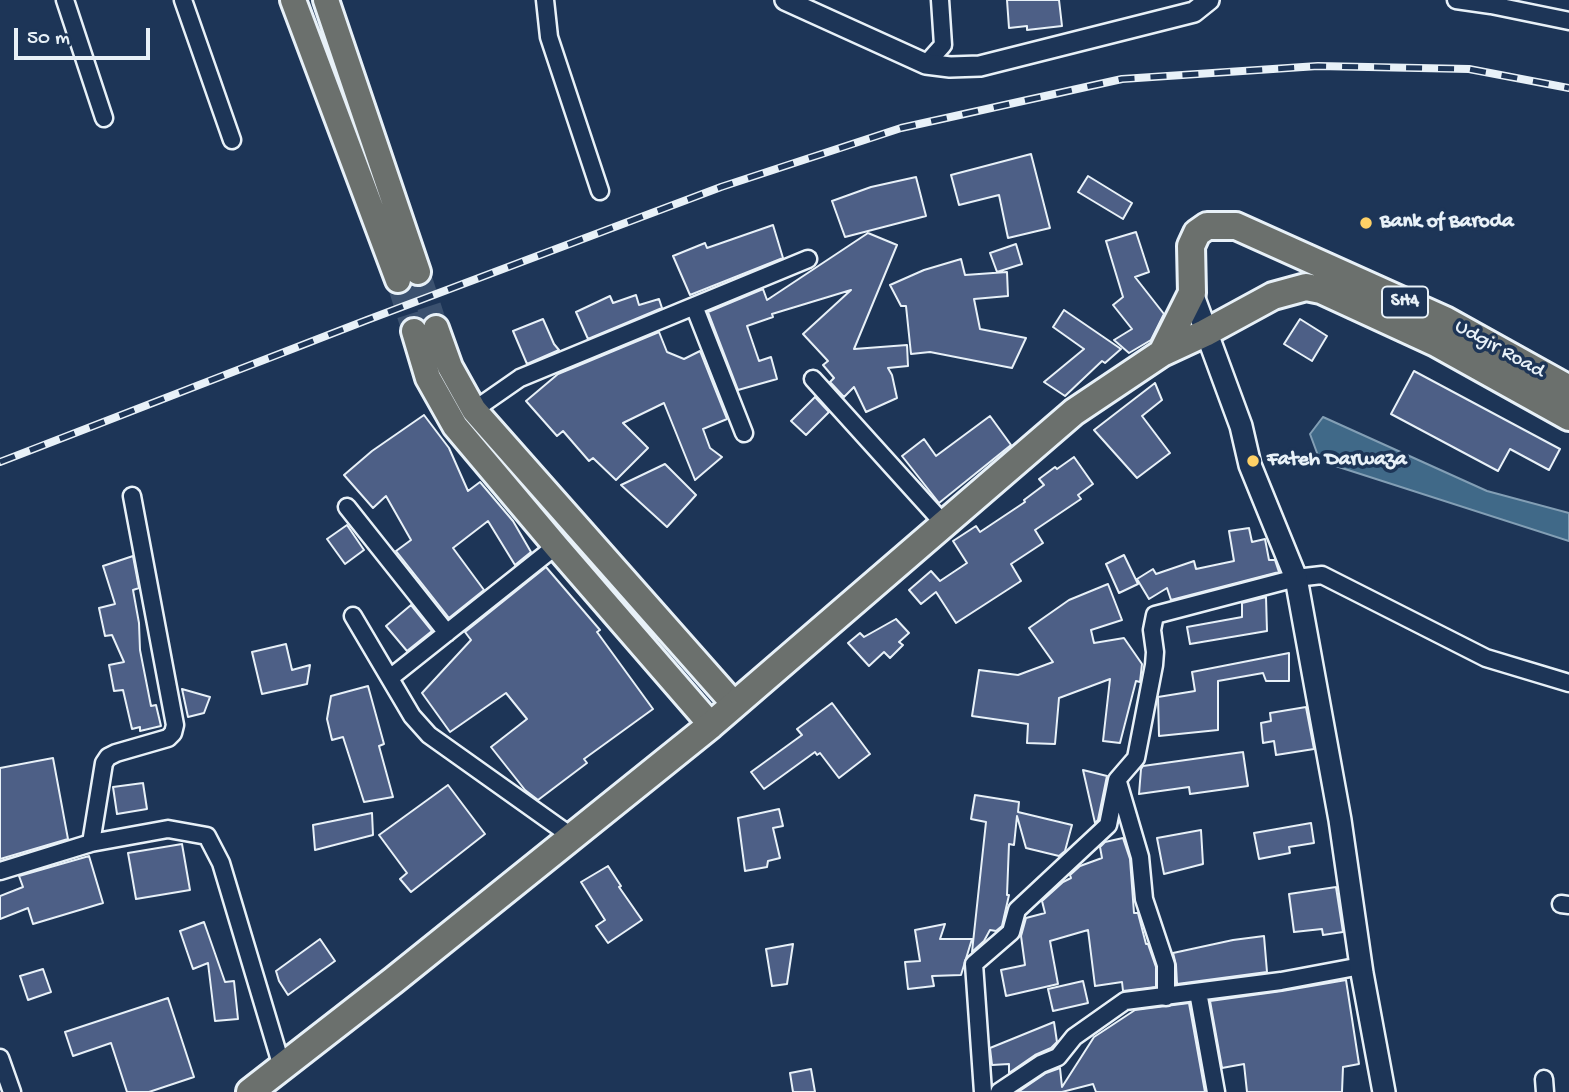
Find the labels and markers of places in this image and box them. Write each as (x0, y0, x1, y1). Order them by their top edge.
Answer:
place label: Bank of Baroda (1380, 210, 1514, 236)
marker: Bank of Baroda (1358, 215, 1374, 231)
place label: Fateh Darwaza (1267, 448, 1407, 474)
marker: Fateh Darwaza (1245, 453, 1261, 469)

